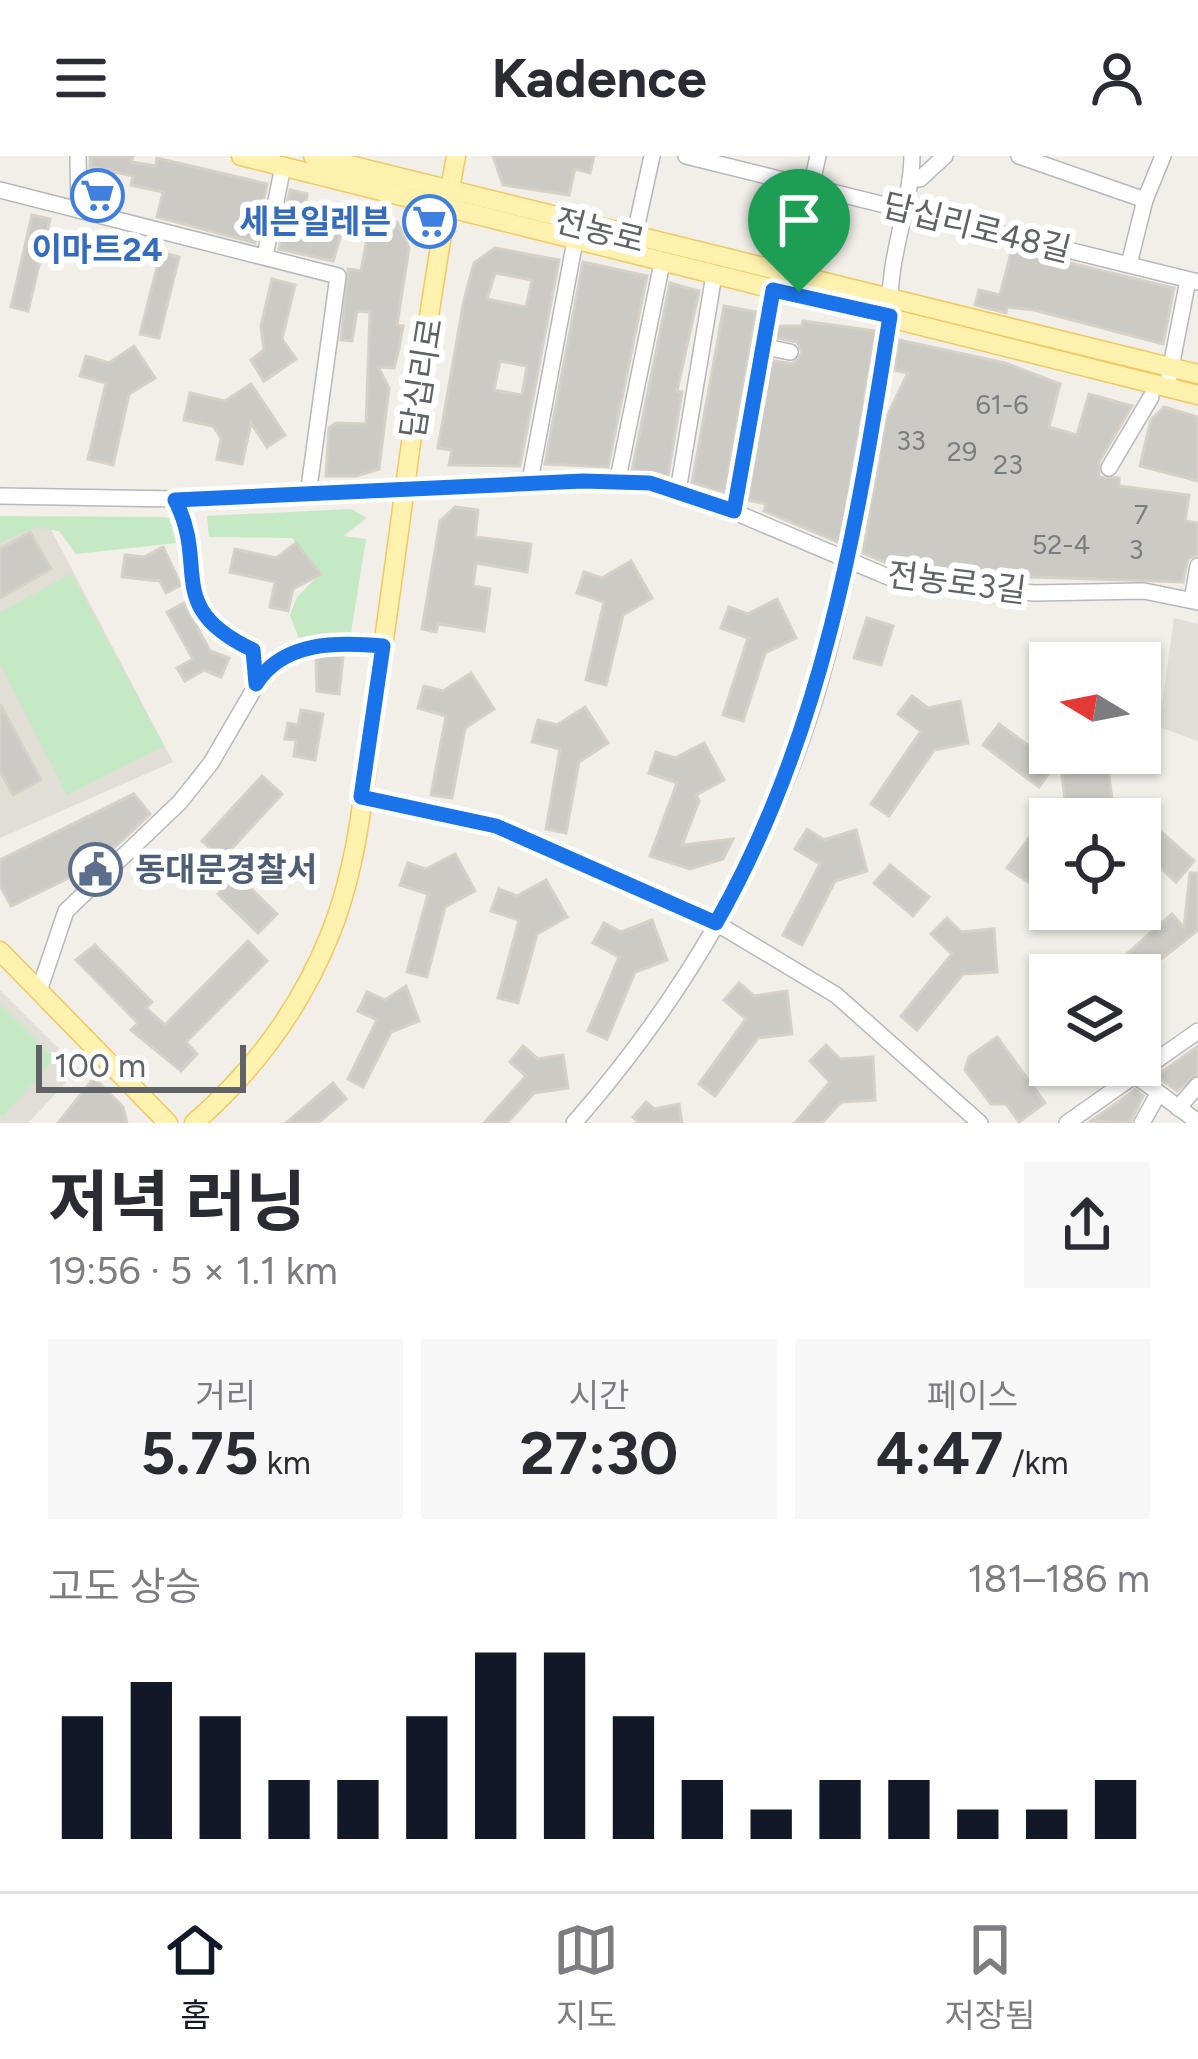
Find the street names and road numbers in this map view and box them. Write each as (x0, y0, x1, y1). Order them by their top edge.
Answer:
street label: 답십리로48길 (879, 185, 1075, 270)
street label: 전농로 (551, 201, 649, 260)
street label: 답십리로 (393, 315, 450, 441)
street label: 전농로3길 (885, 555, 1028, 610)

